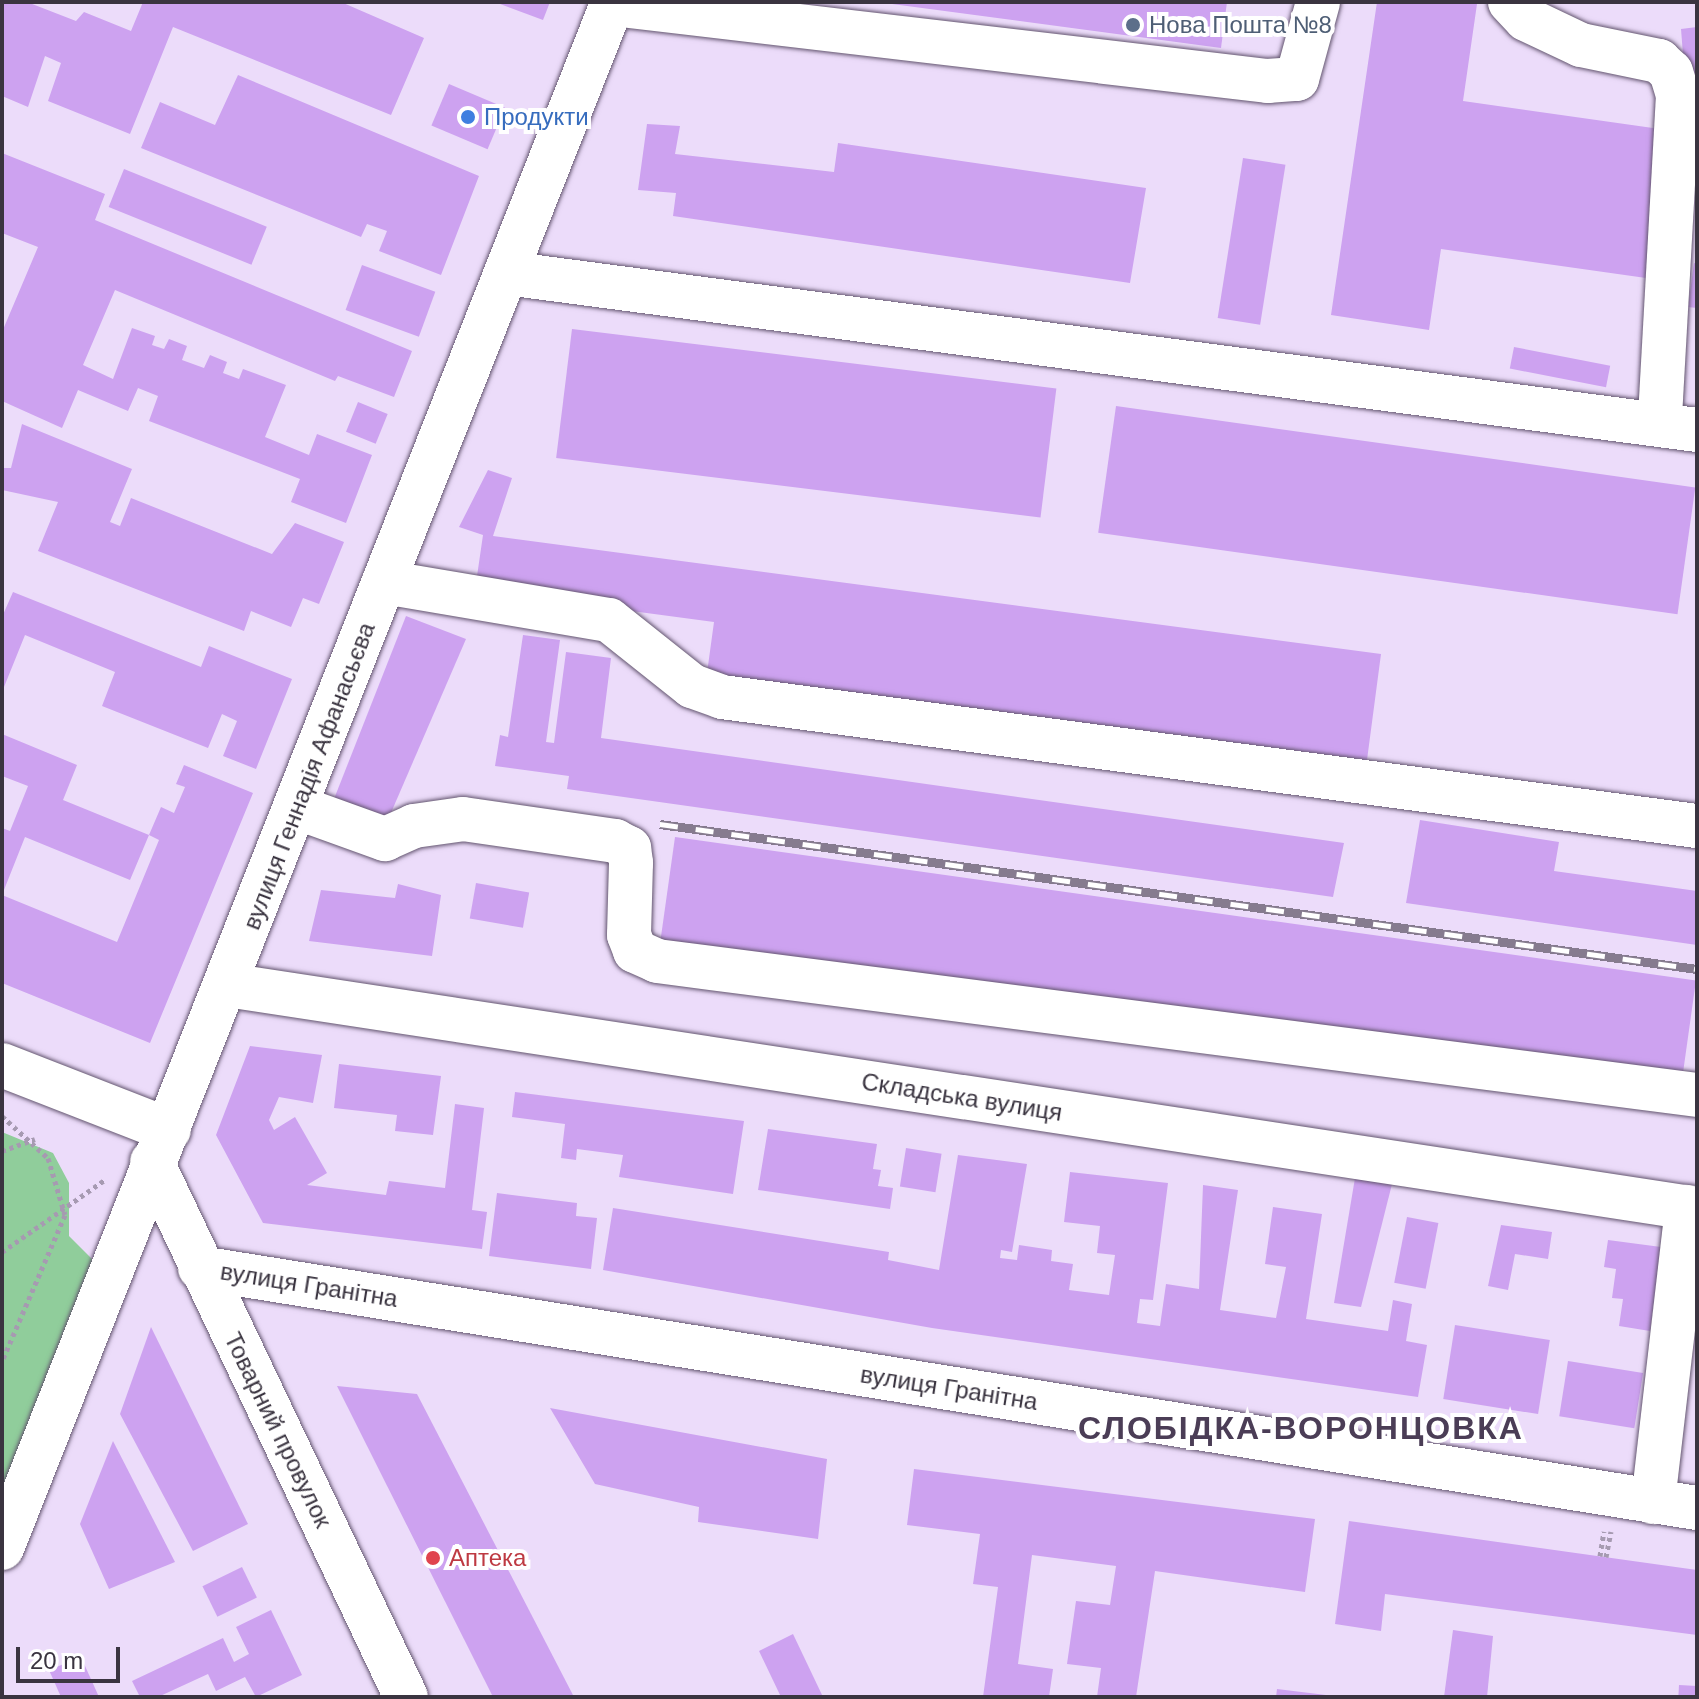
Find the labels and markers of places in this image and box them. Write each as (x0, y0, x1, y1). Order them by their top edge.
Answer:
place label: Нова Пошта №8 (1149, 11, 1332, 39)
marker: Нова Пошта №8 (1124, 16, 1142, 34)
place label: Продукти (484, 103, 589, 131)
marker: Продукти (459, 108, 477, 126)
place label: Аптека (449, 1544, 526, 1572)
marker: Аптека (424, 1549, 442, 1567)

